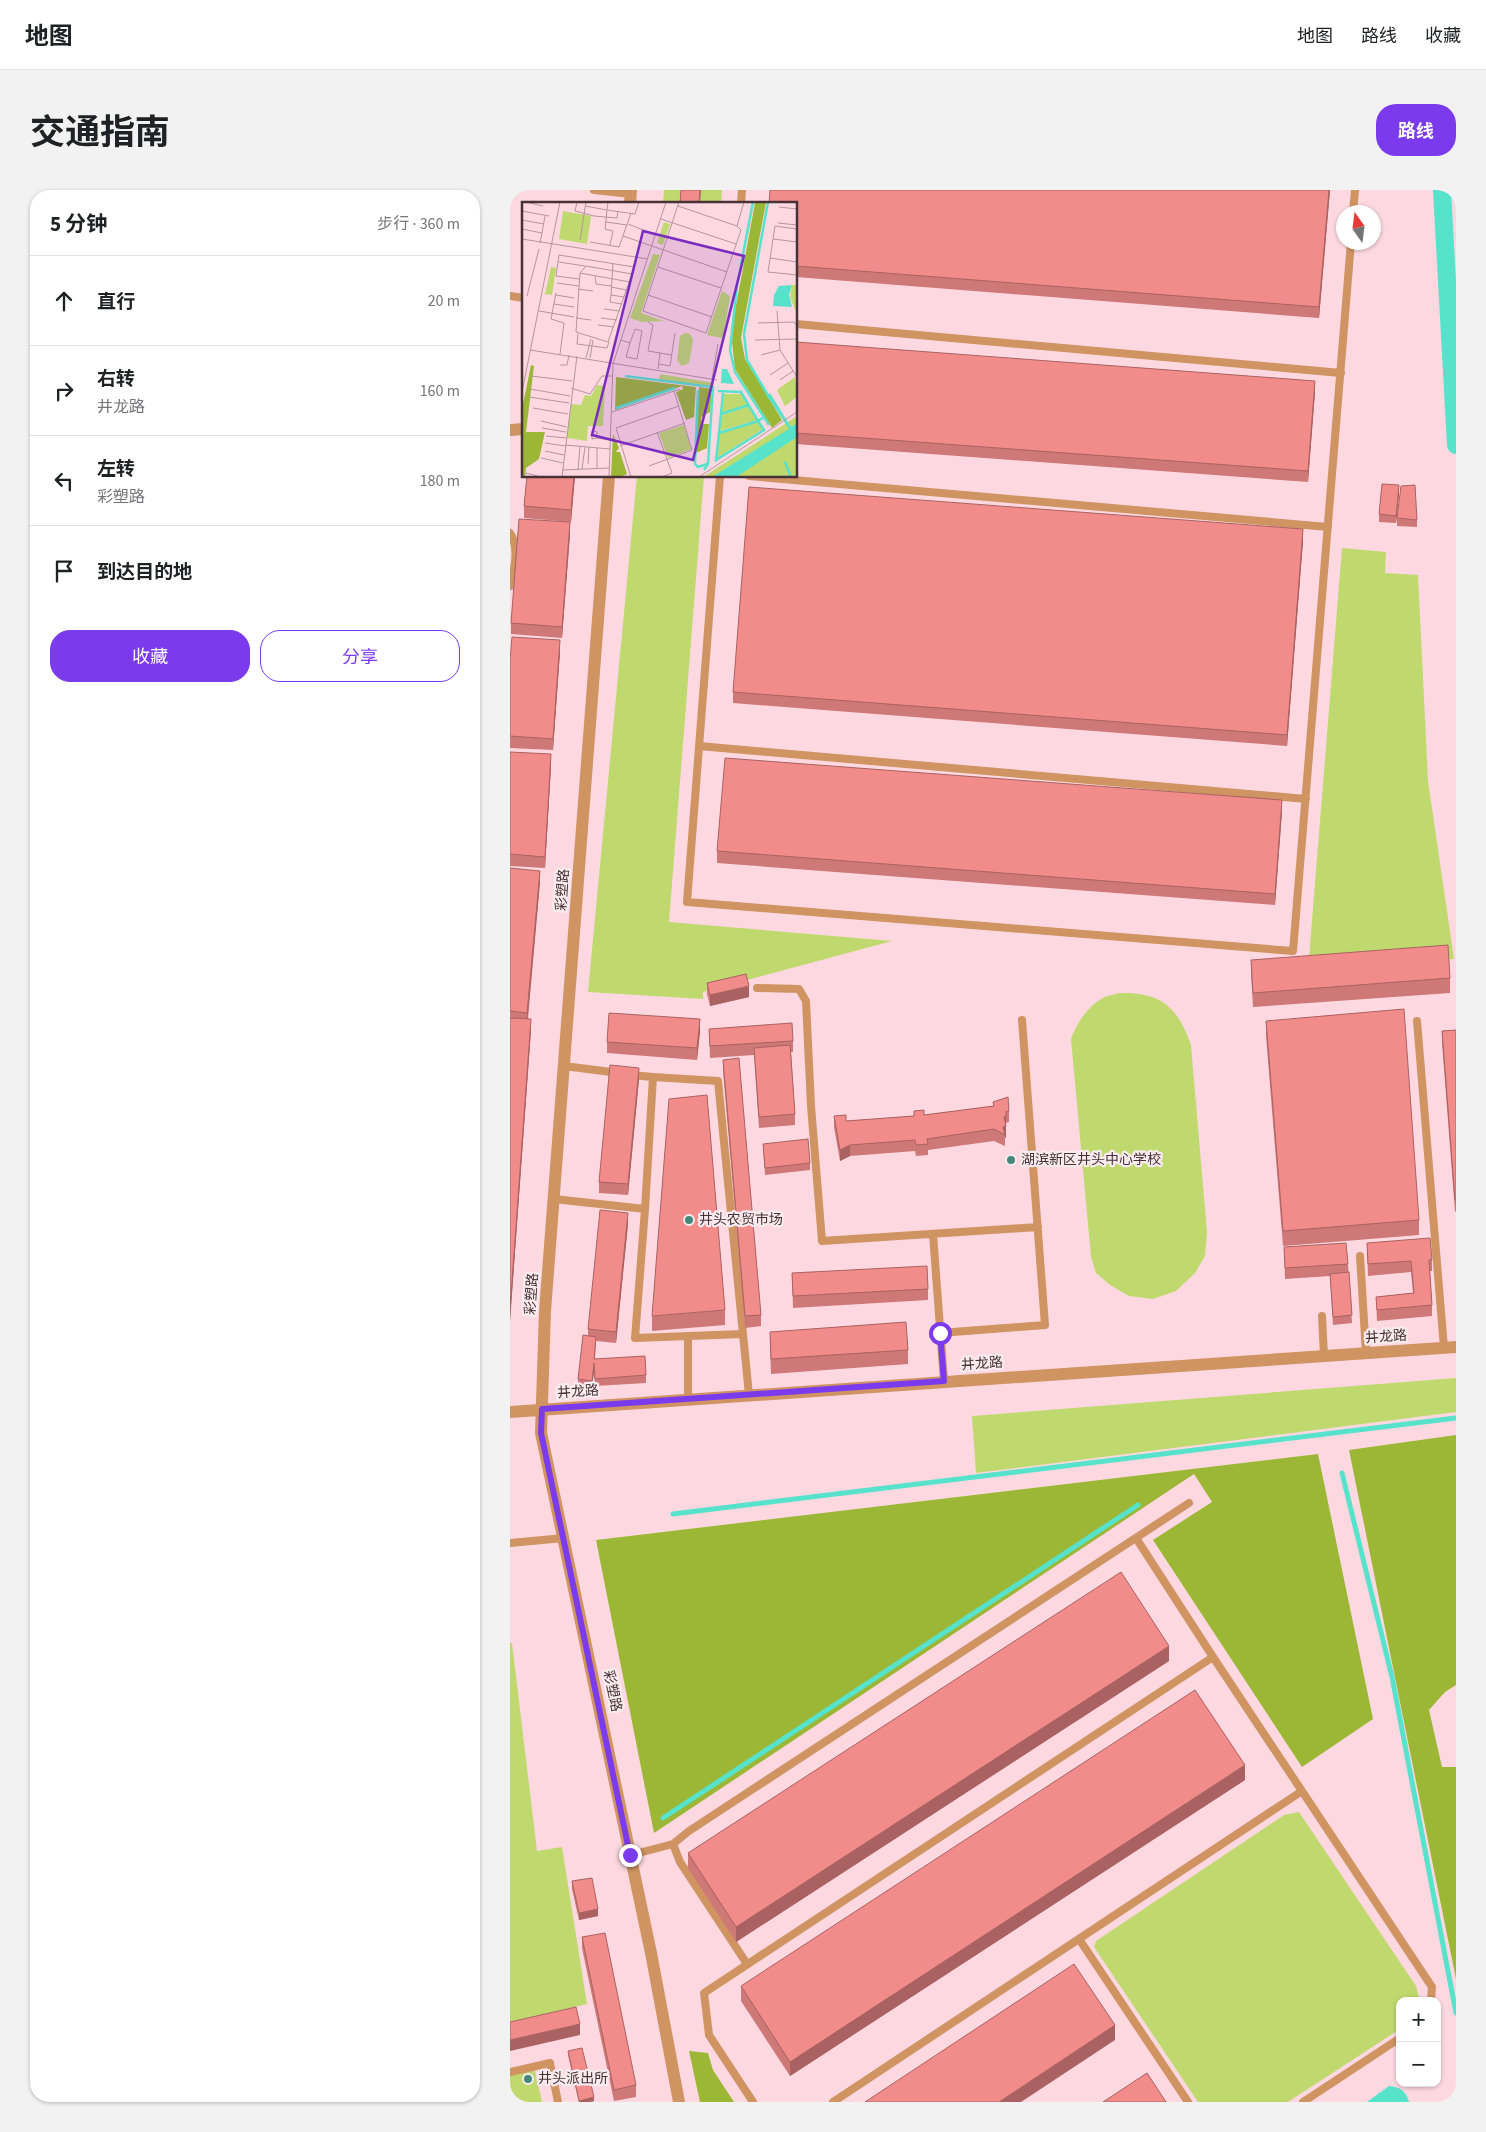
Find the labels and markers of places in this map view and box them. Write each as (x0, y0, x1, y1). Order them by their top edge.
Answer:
place label: 湖滨新区井头中心学校 (1021, 1150, 1161, 1170)
marker: 湖滨新区井头中心学校 (1005, 1154, 1017, 1166)
place label: 井头农贸市场 (699, 1210, 783, 1230)
marker: 井头农贸市场 (683, 1214, 695, 1226)
place label: 井头派出所 (538, 2069, 608, 2089)
marker: 井头派出所 (522, 2073, 534, 2085)

